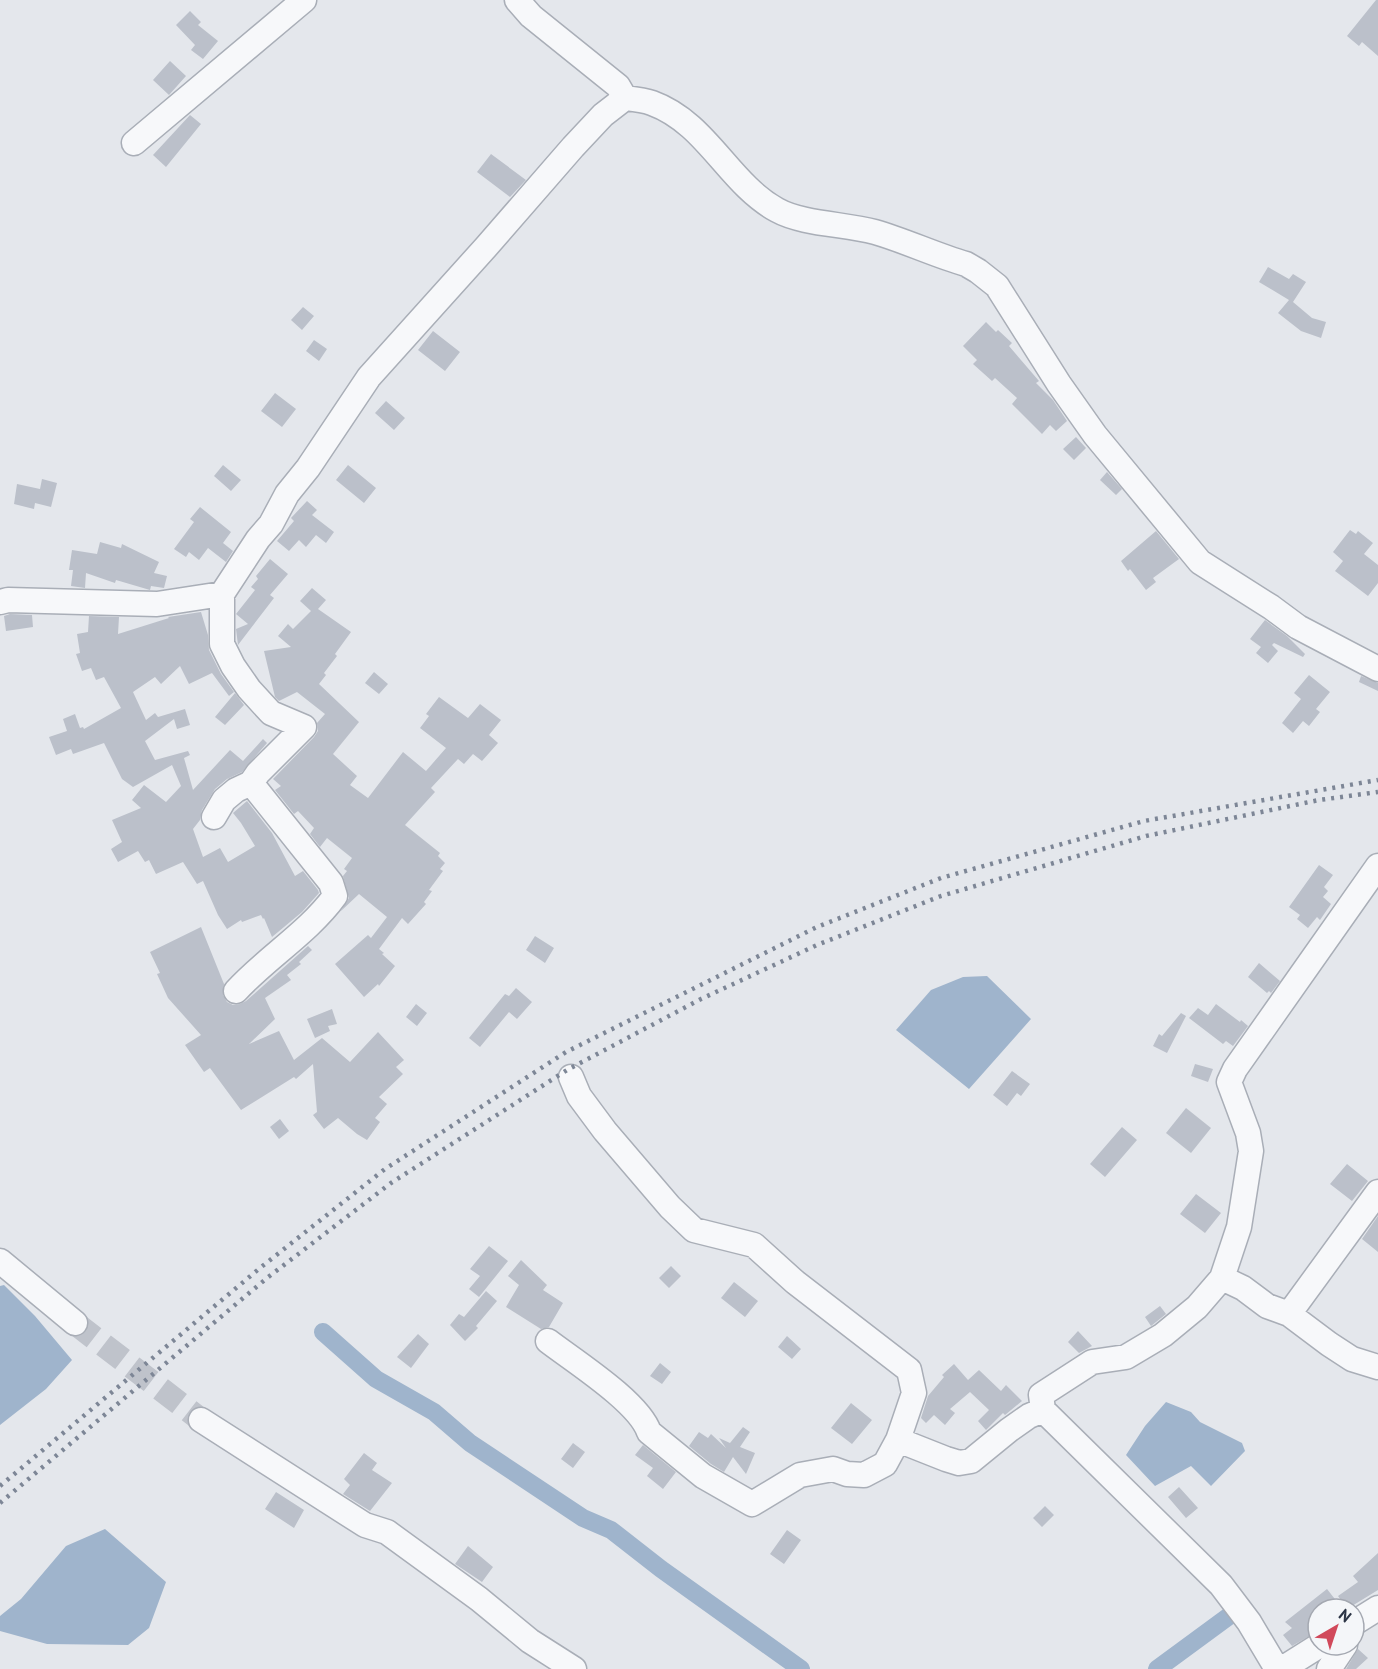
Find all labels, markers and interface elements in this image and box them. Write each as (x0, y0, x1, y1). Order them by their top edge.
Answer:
north arrow (1306, 1597, 1366, 1657)
text: N (1335, 1604, 1356, 1626)

